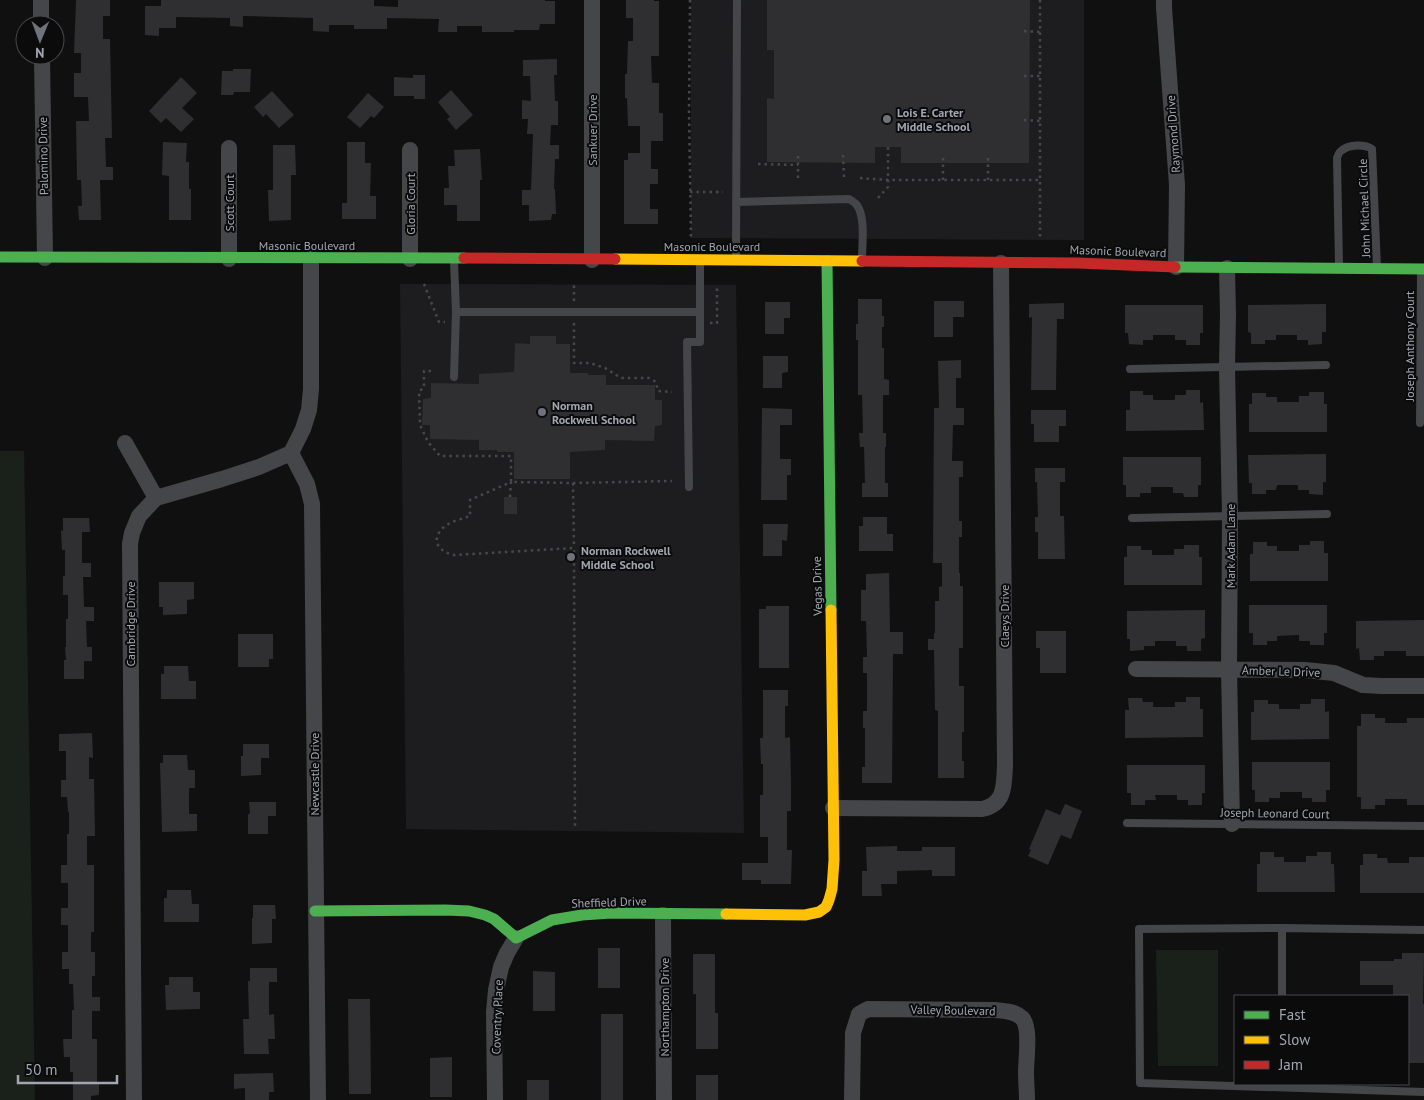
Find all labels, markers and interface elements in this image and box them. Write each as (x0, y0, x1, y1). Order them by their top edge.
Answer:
north arrow (15, 15, 65, 65)
text: N (35, 44, 45, 62)
street label: Sankuer Drive (585, 94, 600, 166)
street label: Raymond Drive (1163, 95, 1183, 173)
place label: Lois E. Carter Middle School (897, 105, 970, 134)
marker: Lois E. Carter Middle School (881, 113, 893, 125)
street label: Palomino Drive (35, 117, 51, 195)
street label: John Michael Circle (1355, 158, 1373, 259)
street label: Gloria Court (403, 173, 418, 235)
street label: Scott Court (222, 174, 237, 232)
street label: Masonic Boulevard (259, 238, 355, 253)
street label: Masonic Boulevard (664, 239, 760, 254)
street label: Masonic Boulevard (1069, 242, 1167, 260)
street label: Joseph Anthony Court (1402, 291, 1417, 402)
place label: Norman Rockwell School (552, 398, 636, 427)
marker: Norman Rockwell School (536, 406, 548, 418)
street label: Mark Adam Lane (1223, 504, 1238, 588)
place label: Norman Rockwell Middle School (581, 543, 671, 572)
marker: Norman Rockwell Middle School (565, 551, 577, 563)
street label: Vegas Drive (809, 556, 825, 617)
street label: Cambridge Drive (123, 581, 138, 667)
street label: Claeys Drive (997, 585, 1012, 647)
street label: Amber Le Drive (1242, 662, 1320, 680)
street label: Newcastle Drive (307, 733, 322, 815)
street label: Joseph Leonard Court (1219, 805, 1330, 821)
street label: Sheffield Drive (571, 893, 647, 911)
street label: Northampton Drive (657, 958, 672, 1056)
street label: Coventry Place (488, 979, 506, 1055)
legend (1234, 995, 1409, 1085)
street label: Valley Boulevard (909, 1002, 996, 1018)
text: Fast (1279, 1005, 1306, 1024)
text: Slow (1279, 1030, 1310, 1049)
scale bar (18, 1052, 116, 1084)
text: Jam (1278, 1055, 1303, 1074)
text: 50 m (25, 1060, 58, 1079)

